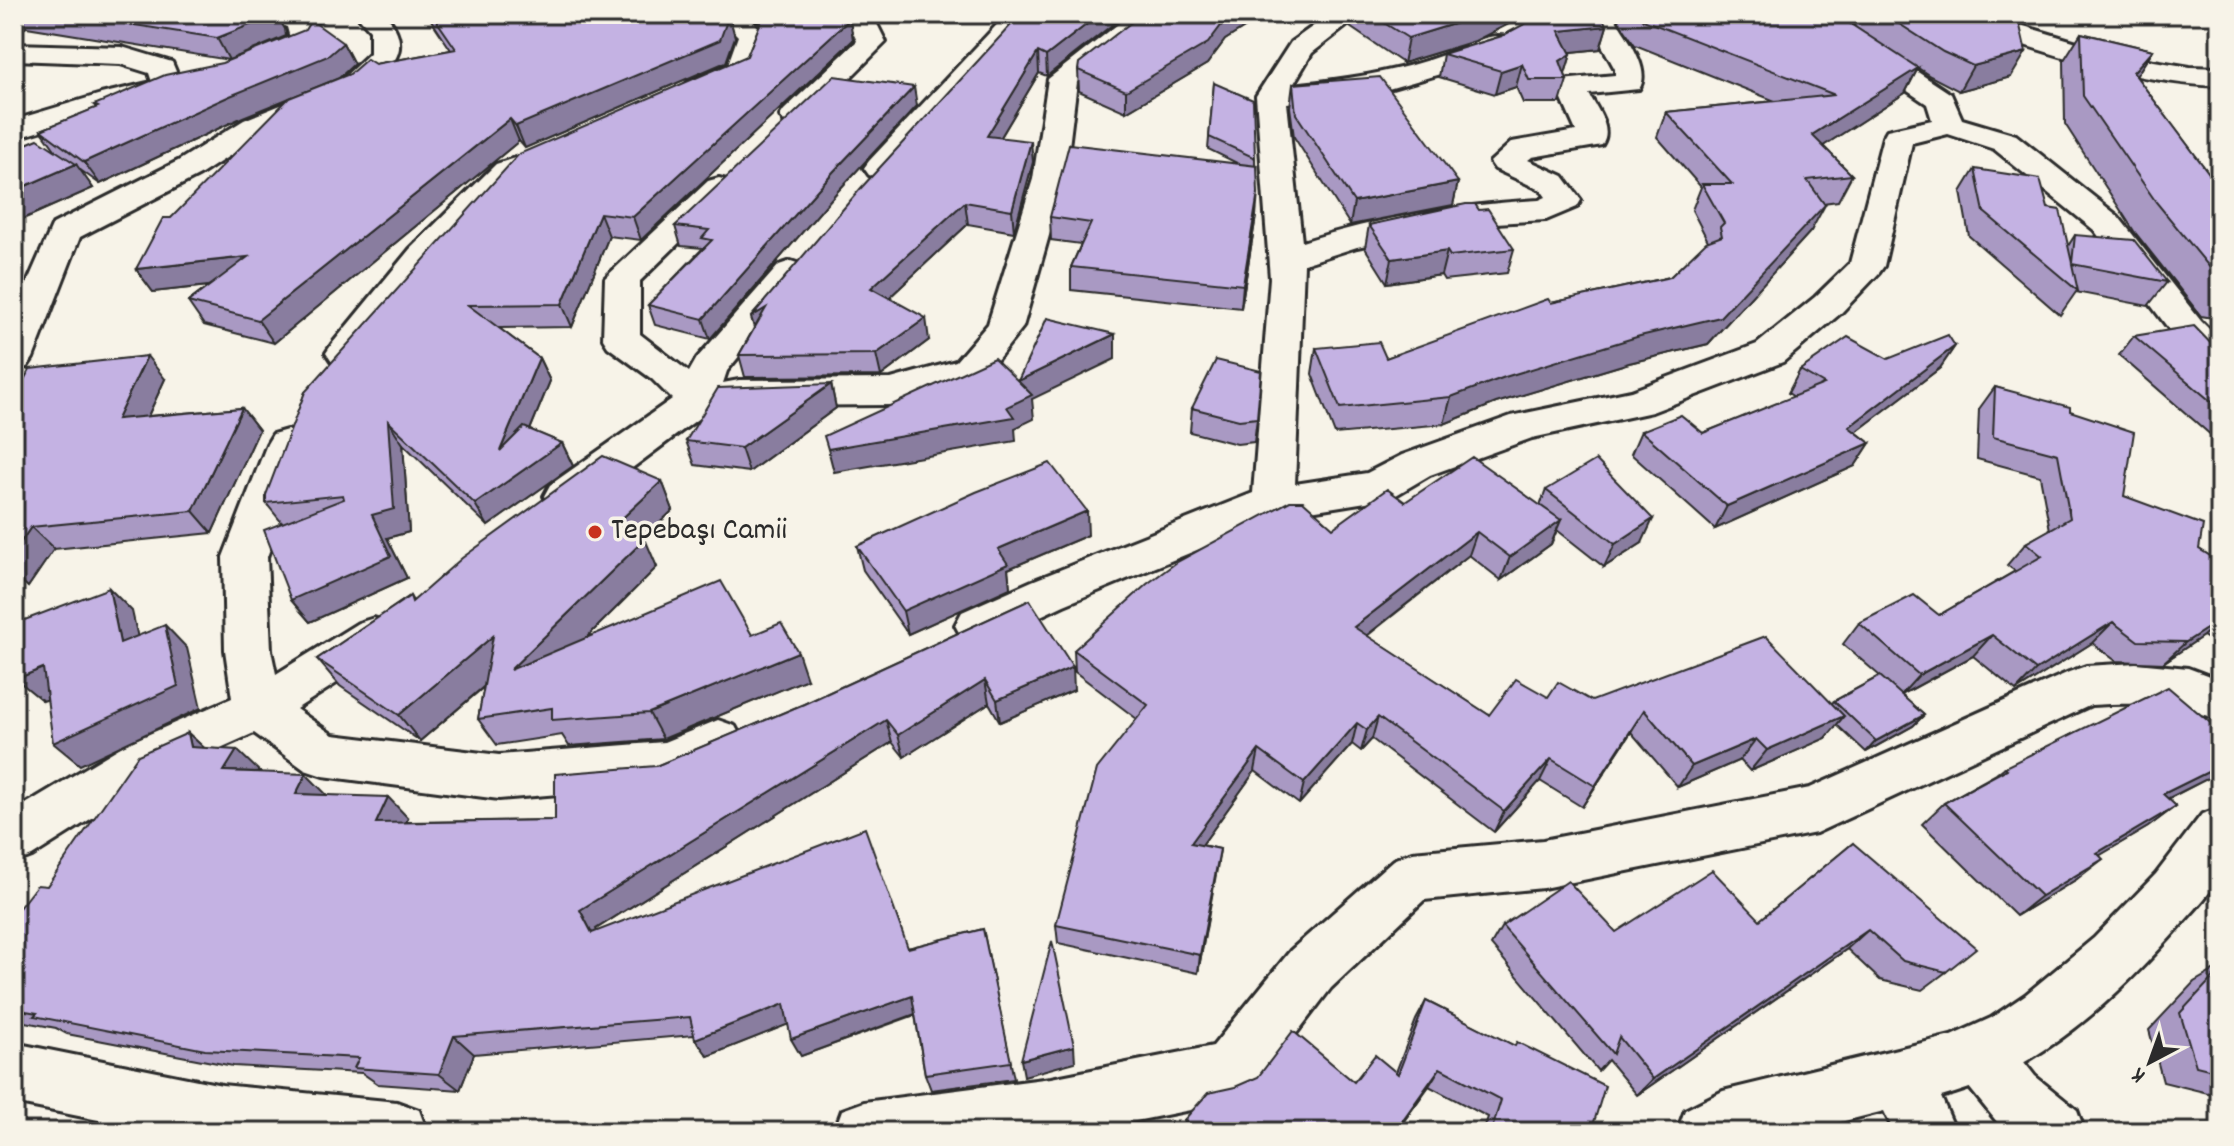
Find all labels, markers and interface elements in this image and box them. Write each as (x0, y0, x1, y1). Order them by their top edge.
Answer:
place label: Tepebaşı Camii (611, 509, 787, 555)
marker: Tepebaşı Camii (586, 523, 604, 541)
north arrow (2110, 1022, 2190, 1102)
text: K (2125, 1059, 2153, 1089)

